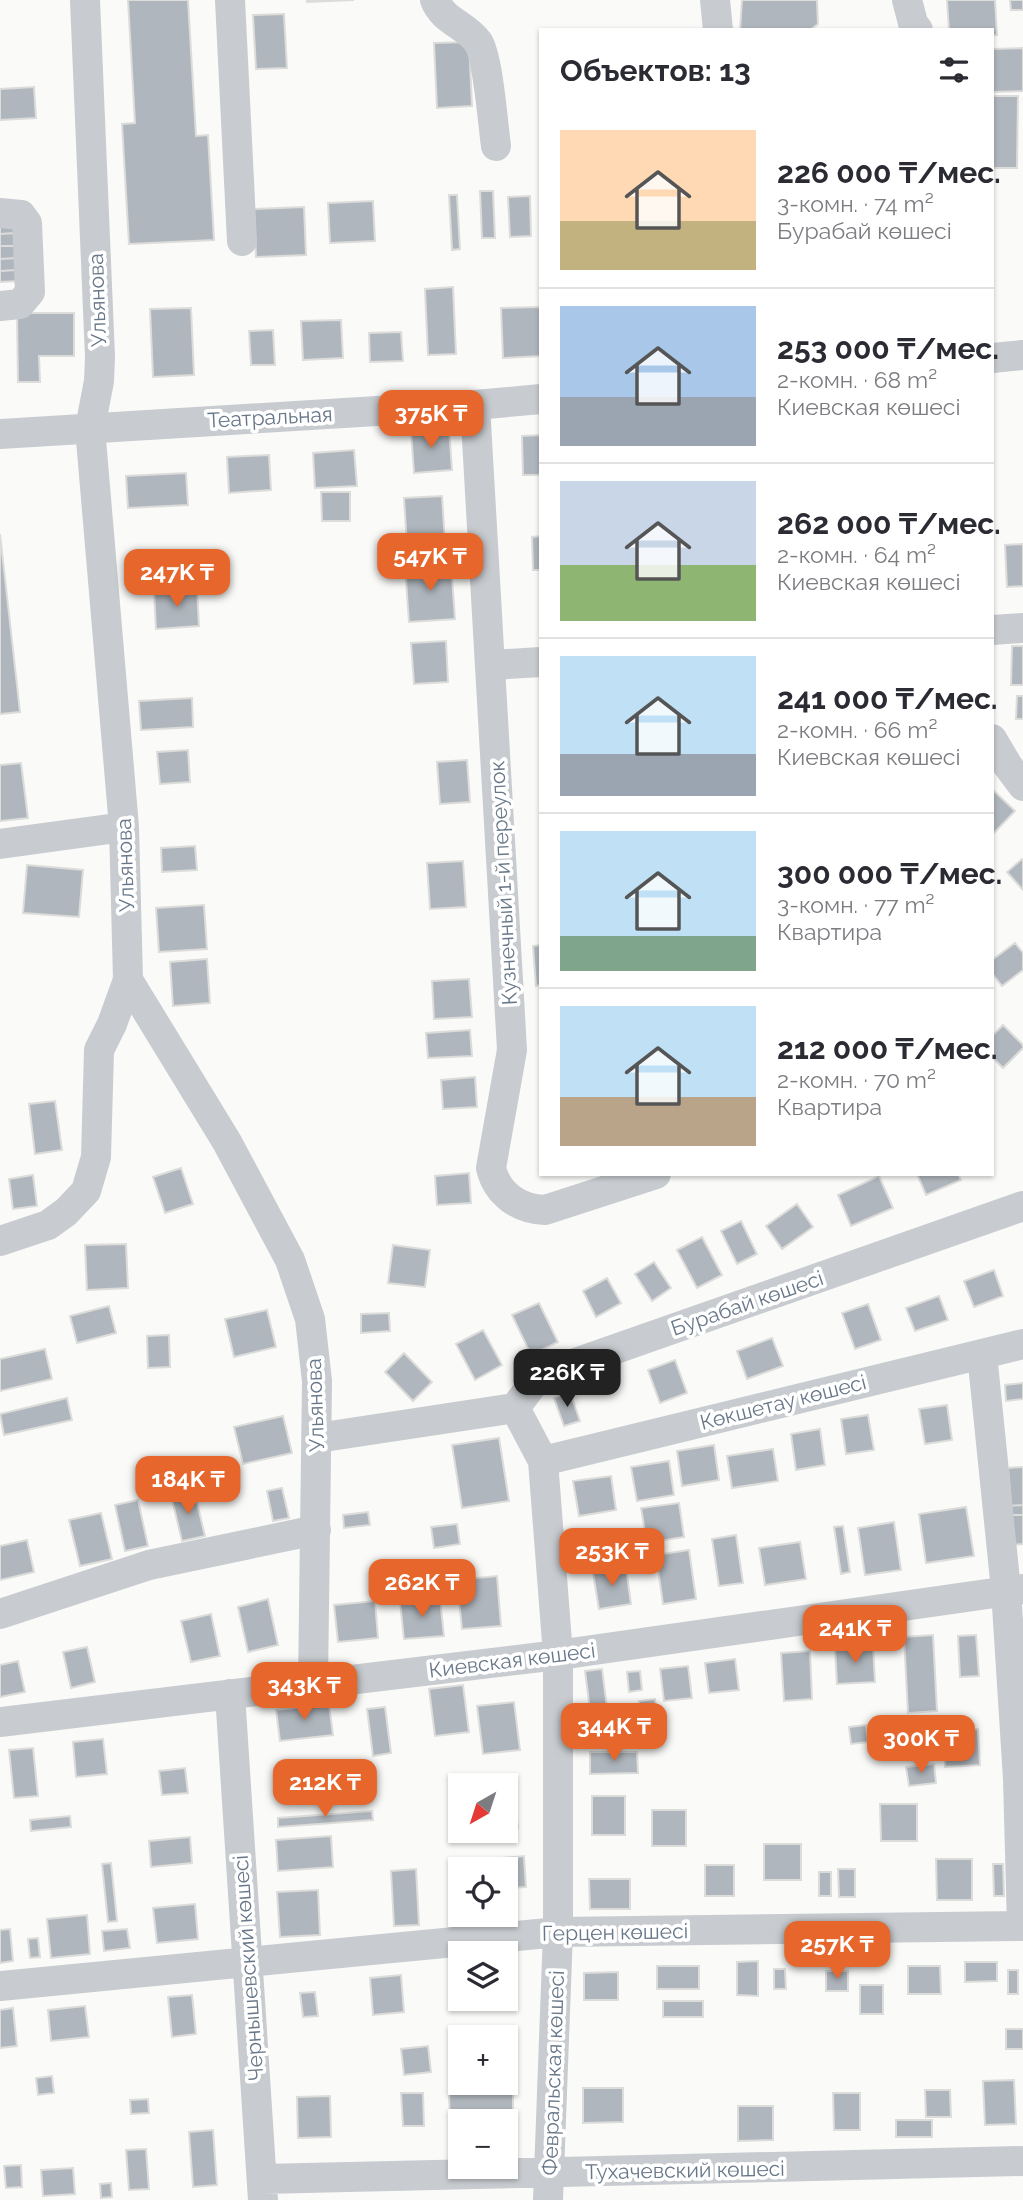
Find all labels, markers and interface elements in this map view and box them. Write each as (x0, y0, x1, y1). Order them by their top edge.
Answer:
icon: filters (935, 51, 973, 89)
text: Объектов: 13 (560, 53, 751, 88)
text: 226 000 ₸/мес. (777, 155, 1001, 190)
icon: home (616, 158, 700, 242)
text: 3-комн. · 74 m² (777, 190, 934, 217)
text: Бурабай көшесі (777, 217, 952, 244)
street label: Ульянова (83, 253, 111, 347)
text: 253 000 ₸/мес. (777, 331, 999, 366)
icon: home (616, 334, 700, 418)
text: 2-комн. · 68 m² (777, 366, 937, 393)
pin: 375K ₸ (374, 391, 488, 450)
text: Киевская көшесі (777, 393, 960, 420)
text: 375K ₸ (394, 399, 468, 426)
street label: Театральная (207, 401, 333, 433)
text: 262 000 ₸/мес. (777, 506, 1001, 541)
icon: home (616, 509, 700, 593)
pin: 547K ₸ (373, 534, 487, 593)
text: 2-комн. · 64 m² (777, 541, 936, 568)
text: 547K ₸ (393, 542, 467, 569)
pin: 247K ₸ (120, 550, 234, 609)
text: 247K ₸ (140, 558, 214, 585)
text: Киевская көшесі (777, 568, 960, 595)
text: 241 000 ₸/мес. (777, 681, 998, 716)
icon: home (616, 684, 700, 768)
text: 2-комн. · 66 m² (777, 716, 937, 743)
text: Киевская көшесі (777, 743, 960, 770)
street label: Кузнечный 1-й переулок (484, 760, 522, 1006)
street label: Ульянова (111, 818, 139, 912)
text: 300 000 ₸/мес. (777, 856, 1002, 891)
icon: home (616, 859, 700, 943)
text: 3-комн. · 77 m² (777, 891, 935, 918)
text: Квартира (777, 918, 882, 945)
text: 212 000 ₸/мес. (777, 1031, 997, 1066)
icon: home (616, 1034, 700, 1118)
text: 2-комн. · 70 m² (777, 1066, 936, 1093)
text: Квартира (777, 1093, 882, 1120)
street label: Бурабай көшесі (668, 1265, 826, 1341)
pin: 226K ₸ (510, 1350, 624, 1409)
street label: Ульянова (301, 1358, 329, 1452)
text: 226K ₸ (530, 1358, 604, 1385)
street label: Көкшетау көшесі (697, 1369, 869, 1435)
pin: 184K ₸ (131, 1456, 245, 1516)
text: 184K ₸ (151, 1465, 225, 1492)
pin: 253K ₸ (555, 1528, 669, 1588)
text: 253K ₸ (575, 1537, 649, 1564)
pin: 262K ₸ (365, 1560, 479, 1619)
text: 262K ₸ (385, 1568, 459, 1595)
pin: 241K ₸ (798, 1606, 912, 1665)
text: 241K ₸ (819, 1614, 891, 1641)
street label: Киевская көшесі (427, 1637, 597, 1683)
pin: 343K ₸ (247, 1662, 361, 1722)
text: 343K ₸ (267, 1671, 341, 1698)
pin: 344K ₸ (557, 1704, 671, 1763)
text: 344K ₸ (577, 1712, 651, 1739)
pin: 300K ₸ (864, 1716, 978, 1775)
text: 300K ₸ (883, 1724, 959, 1751)
pin: 212K ₸ (268, 1759, 382, 1819)
text: 212K ₸ (289, 1768, 361, 1795)
north arrow (448, 1773, 518, 1843)
map controls (448, 1773, 518, 2179)
street label: Чернышевский көшесі (228, 1854, 268, 2082)
button: locate (448, 1857, 518, 1927)
street label: Герцен көшесі (542, 1918, 688, 1946)
pin: 257K ₸ (780, 1922, 894, 1981)
text: 257K ₸ (800, 1930, 874, 1957)
button: layers (448, 1941, 518, 2011)
street label: Февральская көшесі (537, 1970, 569, 2176)
button: + (448, 2025, 518, 2095)
button: − (448, 2109, 518, 2179)
street label: Тухачевский көшесі (585, 2156, 785, 2184)

